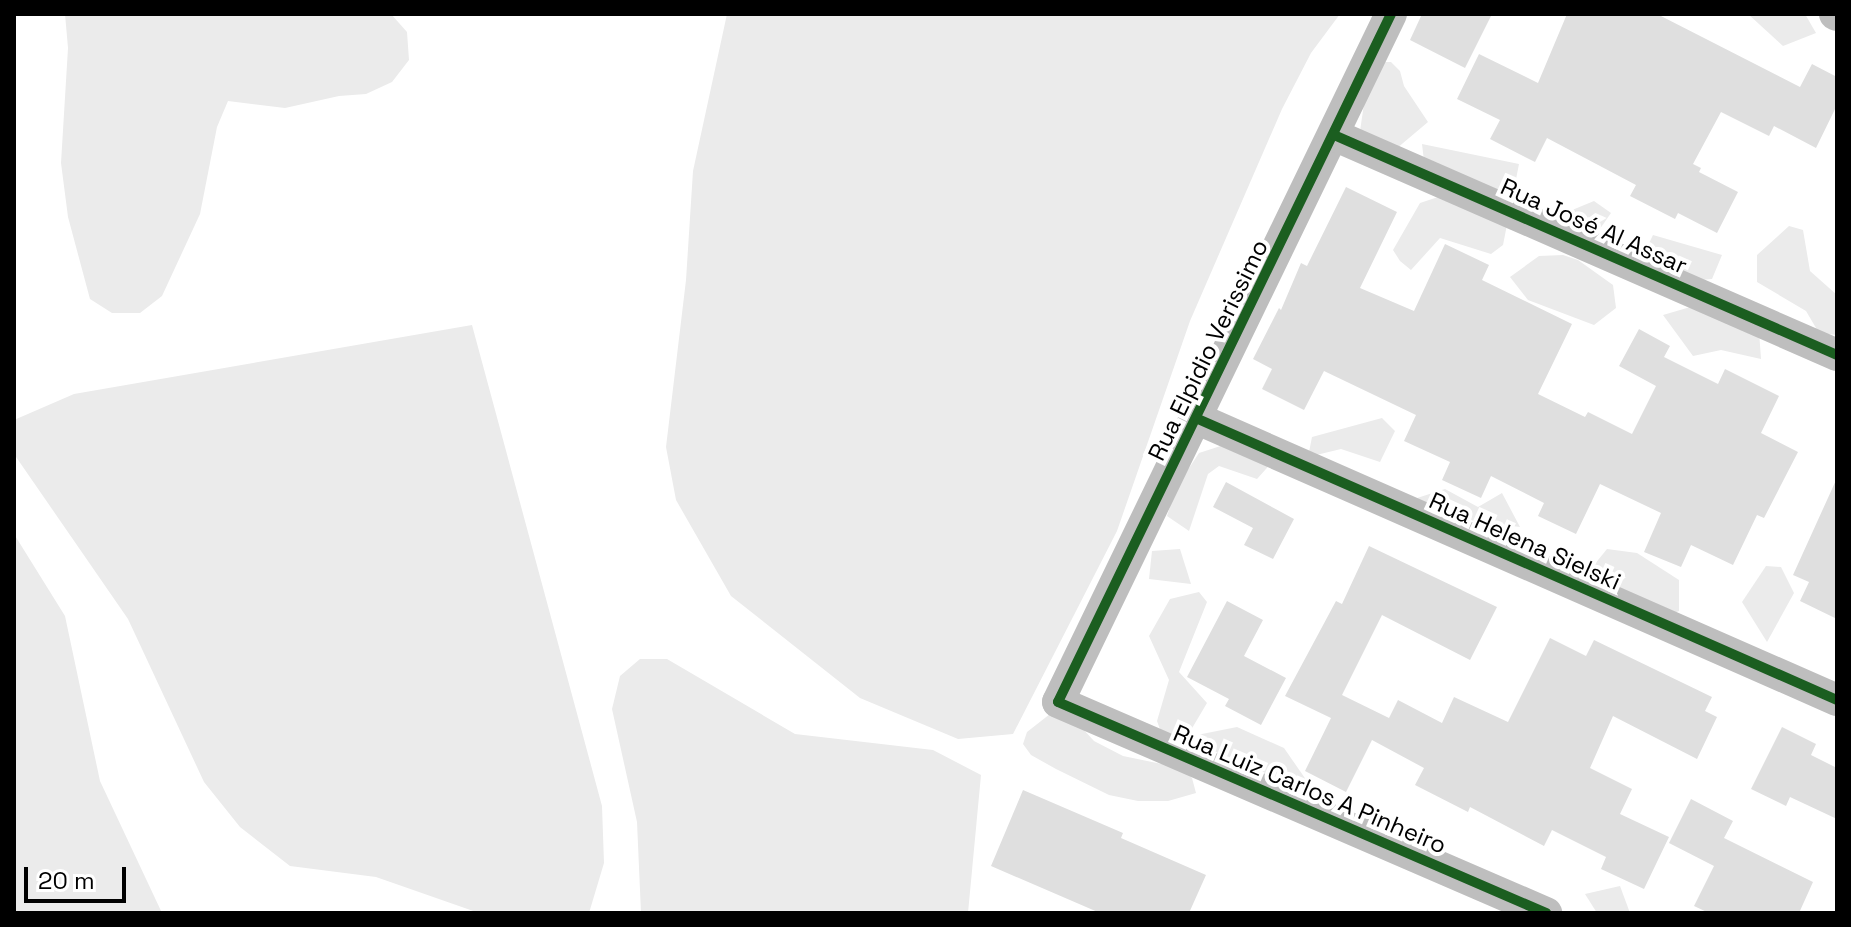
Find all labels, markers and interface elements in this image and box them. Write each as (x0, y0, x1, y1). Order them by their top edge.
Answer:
street label: Rua José Al Assar (1496, 172, 1692, 280)
street label: Rua Elpidio Verissimo (1142, 235, 1274, 465)
street label: Rua Helena Sielski (1425, 486, 1625, 596)
street label: Rua Luiz Carlos A Pinheiro (1169, 718, 1451, 860)
scale bar (28, 851, 130, 901)
text: 20 m (38, 865, 95, 896)

